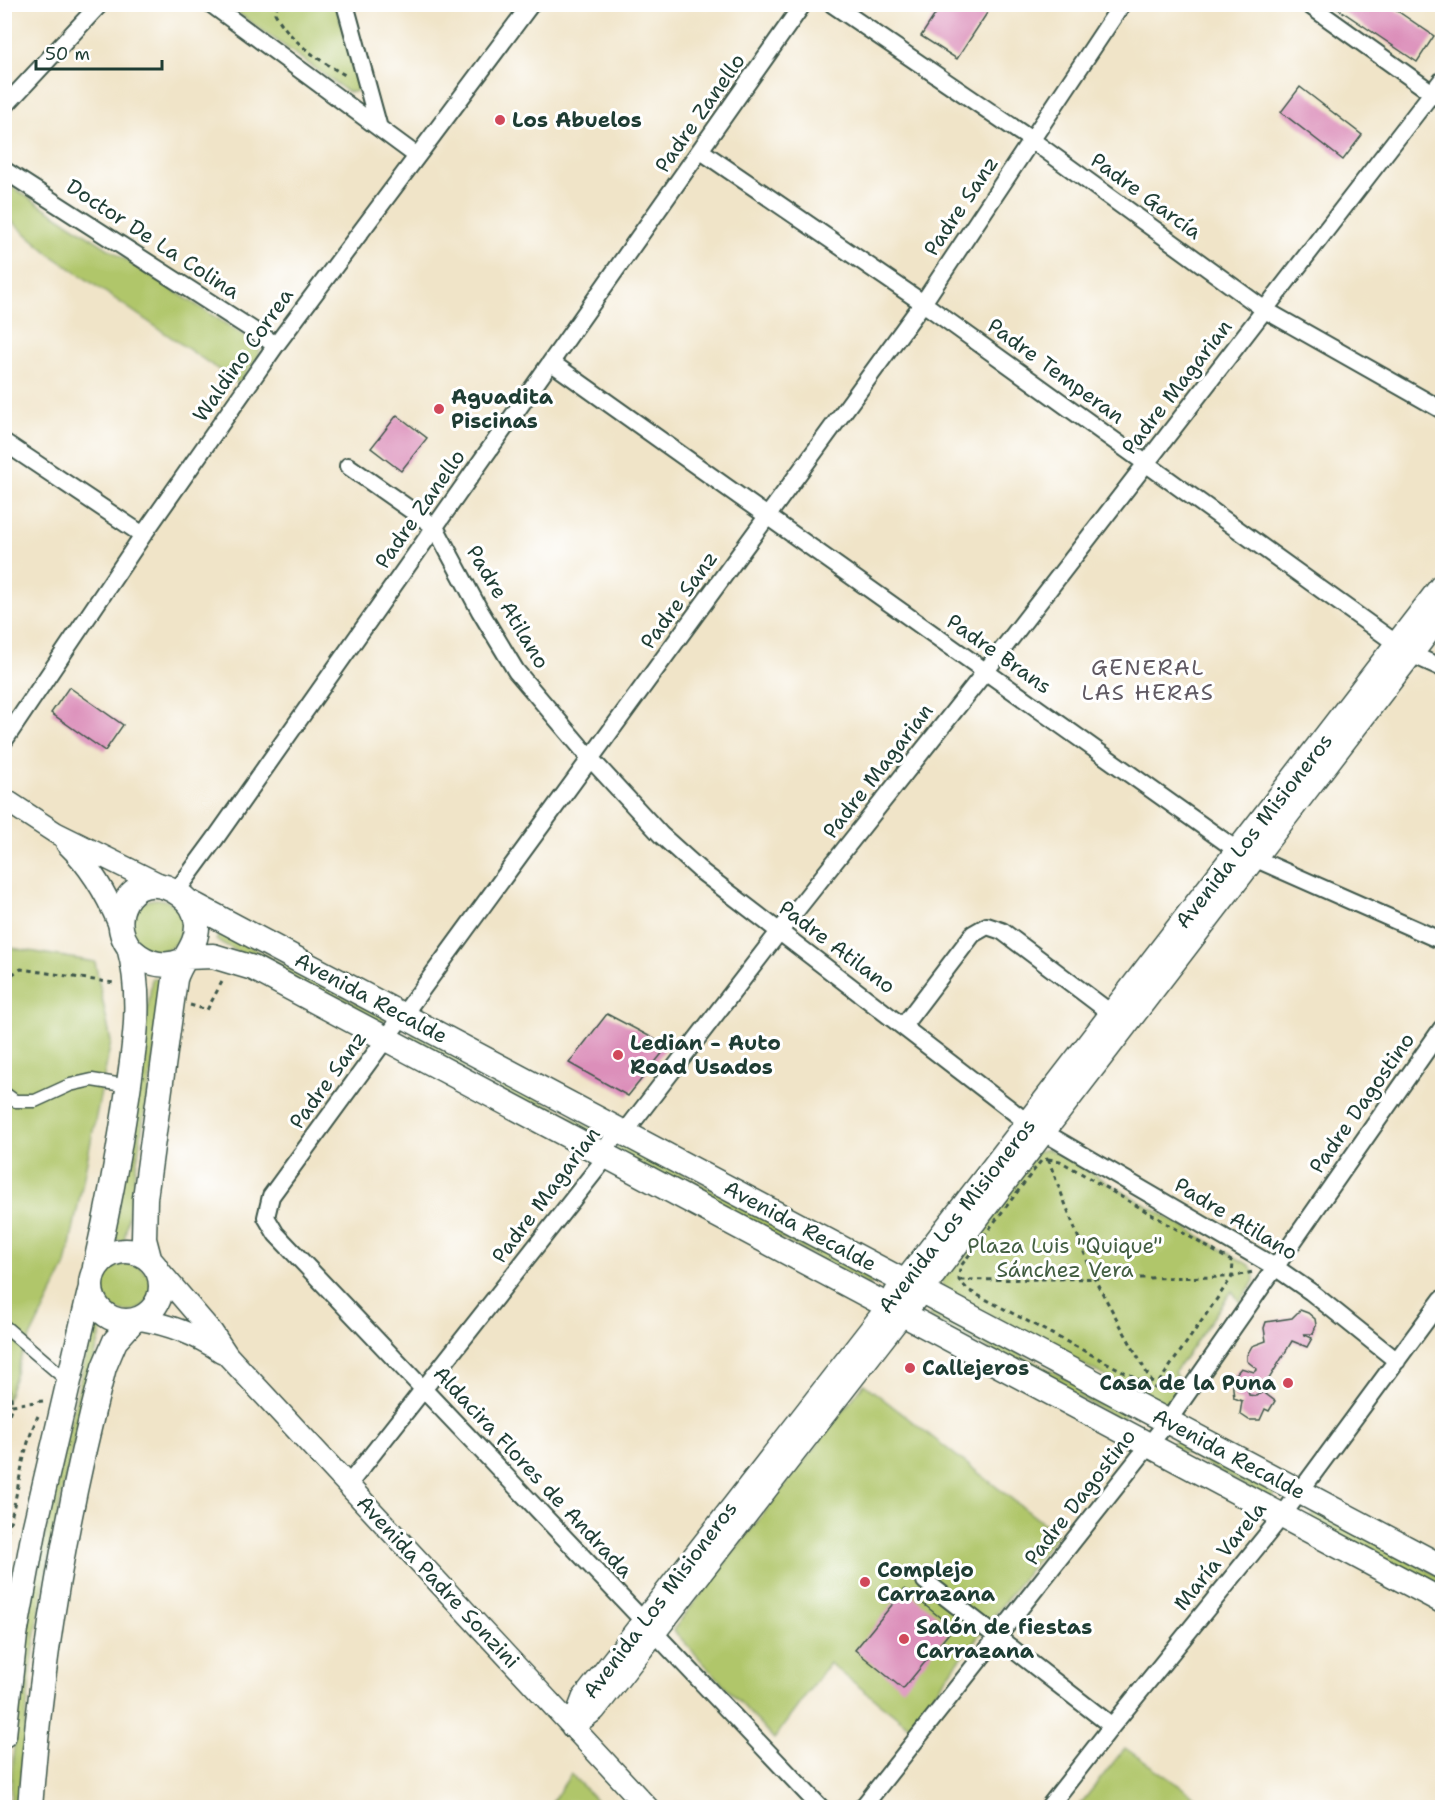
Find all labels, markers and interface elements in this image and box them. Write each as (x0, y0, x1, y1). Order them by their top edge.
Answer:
scale bar (36, 33, 162, 71)
text: 50 m (45, 42, 90, 66)
street label: Padre Zanello (649, 48, 751, 178)
place label: Los Abuelos (512, 106, 642, 134)
marker: Los Abuelos (493, 113, 507, 127)
street label: Padre García (1085, 146, 1207, 246)
street label: Padre Sanz (917, 151, 1005, 261)
street label: Doctor De La Colina (61, 172, 245, 306)
street label: Waldino Correa (186, 282, 300, 428)
street label: Padre Temperan (982, 312, 1130, 430)
street label: Padre Magarian (1115, 314, 1239, 460)
place label: Aguadita Piscinas (451, 383, 554, 435)
marker: Aguadita Piscinas (432, 402, 446, 416)
street label: Padre Zanello (369, 444, 471, 574)
street label: Padre Atilano (460, 540, 556, 674)
street label: Padre Sanz (634, 545, 724, 655)
street label: Padre Brans (941, 608, 1057, 700)
district label: GENERAL LAS HERAS (1082, 653, 1214, 707)
street label: Padre Magarian (816, 698, 940, 844)
street label: Avenida Los Misioneros (1169, 728, 1339, 934)
street label: Padre Atilano (773, 894, 901, 1000)
street label: Avenida Recalde (290, 946, 452, 1050)
street label: Padre Sanz (283, 1025, 373, 1135)
street label: Padre Dagostino (1303, 1027, 1421, 1179)
place label: Ledian - Auto Road Usados (630, 1029, 781, 1081)
marker: Ledian - Auto Road Usados (611, 1048, 625, 1062)
street label: Avenida Los Misioneros (872, 1113, 1042, 1319)
street label: Padre Magarian (485, 1121, 607, 1269)
street label: Padre Atilano (1169, 1171, 1303, 1267)
street label: Avenida Recalde (719, 1174, 881, 1278)
park label: Plaza Luis "Quique" Sánchez Vera (967, 1232, 1163, 1284)
place label: Callejeros (922, 1354, 1029, 1382)
street label: Aldacira Flores de Andrada (427, 1360, 639, 1584)
marker: Callejeros (903, 1361, 917, 1375)
place label: Casa de la Puna (1099, 1369, 1277, 1397)
marker: Casa de la Puna (1281, 1376, 1295, 1390)
street label: Avenida Recalde (1148, 1402, 1310, 1506)
street label: Padre Dagostino (1018, 1423, 1142, 1571)
street label: Avenida Padre Sonzini (350, 1489, 526, 1675)
street label: Avenida Los Misioneros (577, 1496, 743, 1704)
street label: María Varela (1167, 1496, 1273, 1616)
place label: Complejo Carrazana (877, 1556, 996, 1608)
marker: Complejo Carrazana (858, 1575, 872, 1589)
place label: Salón de fiestas Carrazana (916, 1613, 1092, 1665)
marker: Salón de fiestas Carrazana (897, 1632, 911, 1646)

